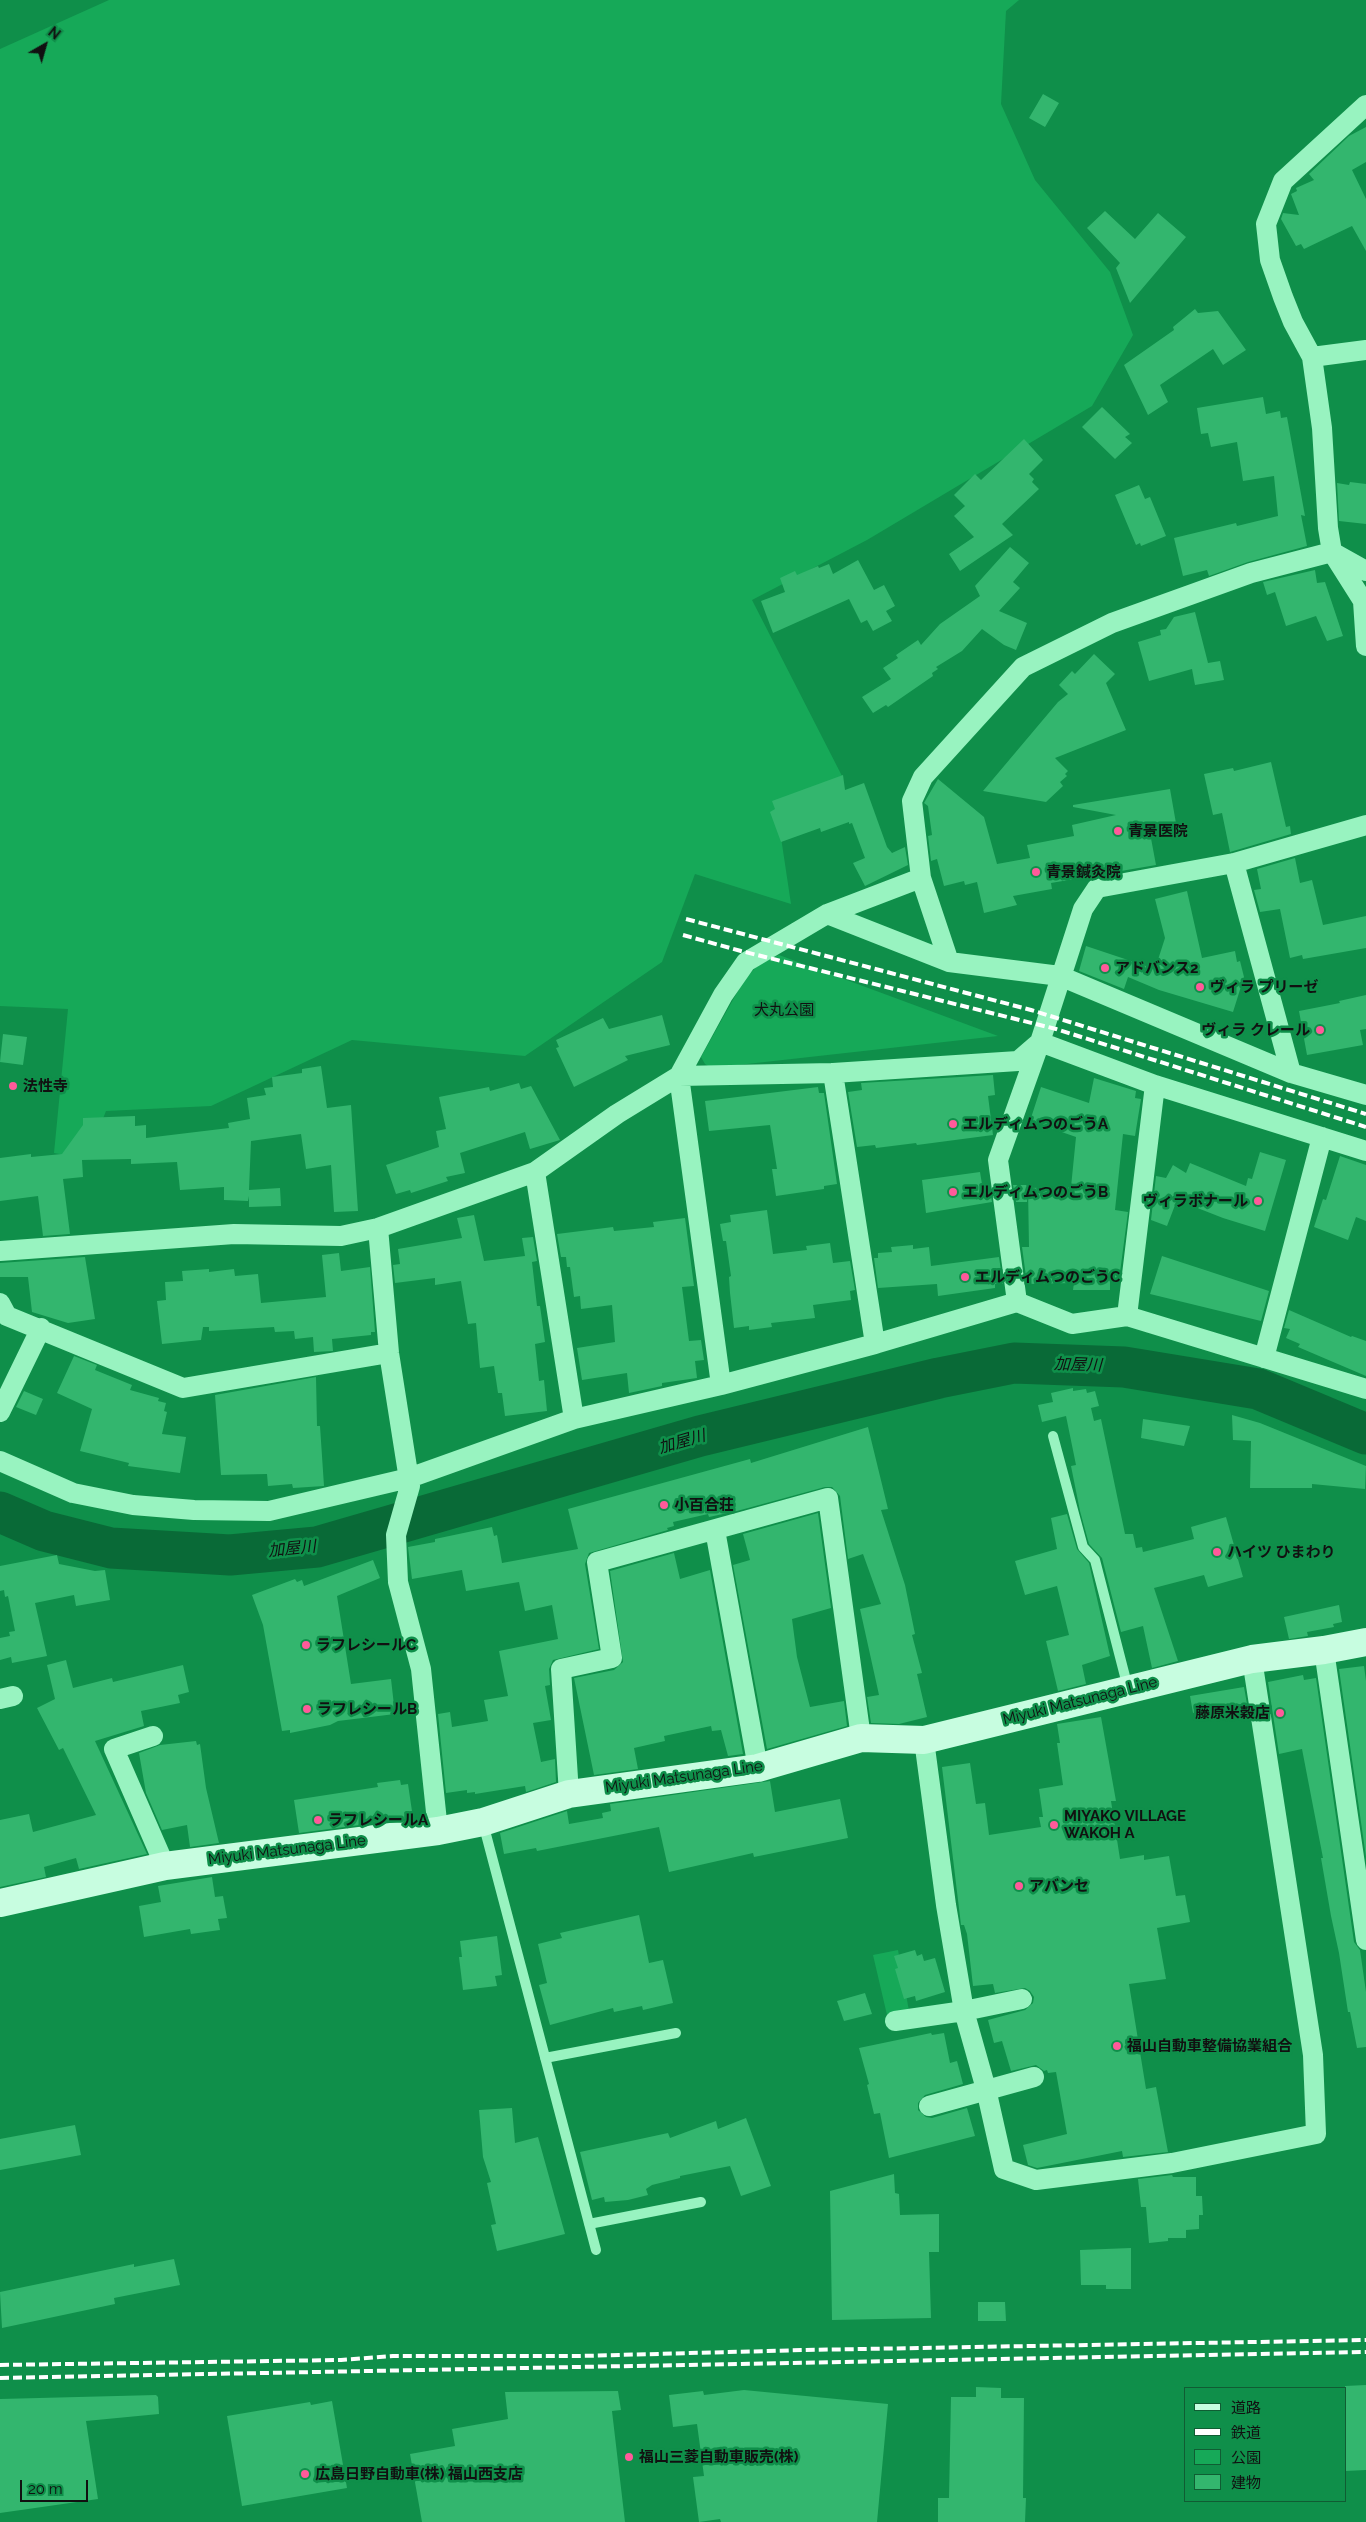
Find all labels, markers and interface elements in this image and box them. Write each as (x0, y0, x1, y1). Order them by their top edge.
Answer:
north arrow (20, 20, 70, 70)
text: N (45, 24, 63, 43)
place label: 青景医院 (1128, 822, 1188, 840)
marker: 青景医院 (1112, 825, 1124, 837)
place label: 青景鍼灸院 (1046, 863, 1121, 881)
marker: 青景鍼灸院 (1030, 866, 1042, 878)
place label: アドバンス2 (1115, 959, 1198, 977)
marker: アドバンス2 (1099, 962, 1111, 974)
place label: ヴィラ プリーゼ (1210, 978, 1319, 996)
marker: ヴィラ プリーゼ (1194, 981, 1206, 993)
park label: 犬丸公園 (754, 1001, 814, 1019)
place label: ヴィラ クレール (1201, 1021, 1310, 1039)
marker: ヴィラ クレール (1314, 1024, 1326, 1036)
place label: 法性寺 (23, 1077, 68, 1095)
marker: 法性寺 (7, 1080, 19, 1092)
place label: エルディムつのごうA (963, 1115, 1108, 1133)
marker: エルディムつのごうA (947, 1118, 959, 1130)
place label: エルディムつのごうB (963, 1183, 1108, 1201)
marker: エルディムつのごうB (947, 1186, 959, 1198)
place label: ヴィラボナール (1143, 1192, 1248, 1210)
marker: ヴィラボナール (1252, 1195, 1264, 1207)
place label: エルディムつのごうC (975, 1268, 1120, 1286)
marker: エルディムつのごうC (959, 1271, 971, 1283)
water label: 加屋川 (1054, 1355, 1102, 1375)
water label: 加屋川 (656, 1426, 708, 1458)
place label: 小百合荘 (674, 1496, 734, 1514)
marker: 小百合荘 (658, 1499, 670, 1511)
water label: 加屋川 (267, 1537, 317, 1561)
place label: ハイツ ひまわり (1227, 1543, 1336, 1561)
marker: ハイツ ひまわり (1211, 1546, 1223, 1558)
place label: ラフレシールC (316, 1636, 416, 1654)
marker: ラフレシールC (300, 1639, 312, 1651)
street label: Miyuki Matsunaga Line (1001, 1673, 1159, 1729)
place label: ラフレシールB (317, 1700, 417, 1718)
marker: ラフレシールB (301, 1703, 313, 1715)
place label: 藤原米穀店 (1195, 1704, 1270, 1722)
marker: 藤原米穀店 (1274, 1707, 1286, 1719)
street label: Miyuki Matsunaga Line (604, 1757, 764, 1797)
place label: MIYAKO VILLAGE WAKOH A (1064, 1807, 1186, 1842)
place label: ラフレシールA (328, 1811, 428, 1829)
marker: ラフレシールA (312, 1814, 324, 1826)
marker: MIYAKO VILLAGE WAKOH A (1048, 1819, 1060, 1831)
street label: Miyuki Matsunaga Line (207, 1831, 367, 1869)
place label: アバンセ (1029, 1877, 1089, 1895)
marker: アバンセ (1013, 1880, 1025, 1892)
place label: 福山自動車整備協業組合 (1127, 2037, 1292, 2055)
marker: 福山自動車整備協業組合 (1111, 2040, 1123, 2052)
legend (1184, 2387, 1346, 2502)
text: 道路 (1231, 2399, 1261, 2417)
text: 鉄道 (1231, 2424, 1261, 2442)
place label: 福山三菱自動車販売(株) (639, 2448, 798, 2466)
text: 公園 (1231, 2449, 1261, 2467)
marker: 福山三菱自動車販売(株) (623, 2451, 635, 2463)
place label: 広島日野自動車(株) 福山西支店 (315, 2465, 523, 2483)
marker: 広島日野自動車(株) 福山西支店 (299, 2468, 311, 2480)
scale bar (22, 2470, 90, 2502)
text: 建物 (1231, 2474, 1261, 2492)
text: 20 m (28, 2480, 63, 2498)

